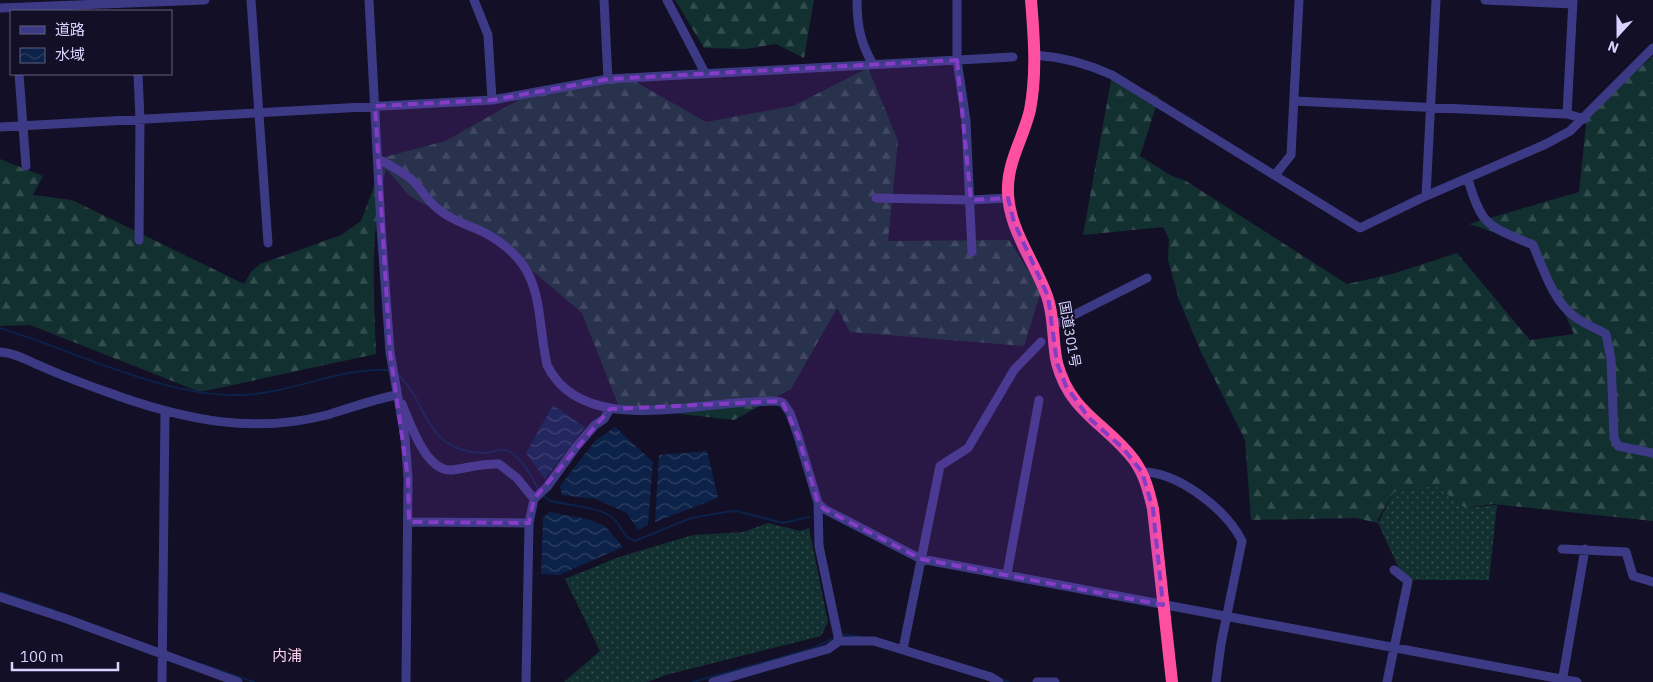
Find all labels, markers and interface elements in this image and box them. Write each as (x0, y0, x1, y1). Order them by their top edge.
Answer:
legend (10, 10, 172, 75)
north arrow (1593, 10, 1643, 60)
text: 道路 (55, 20, 85, 39)
text: N (1605, 37, 1621, 57)
text: 水域 (55, 45, 85, 64)
street label: 国道301号 (1055, 299, 1085, 369)
scale bar (12, 640, 119, 672)
district label: 内浦 (272, 646, 302, 665)
text: 100 m (20, 647, 64, 666)

